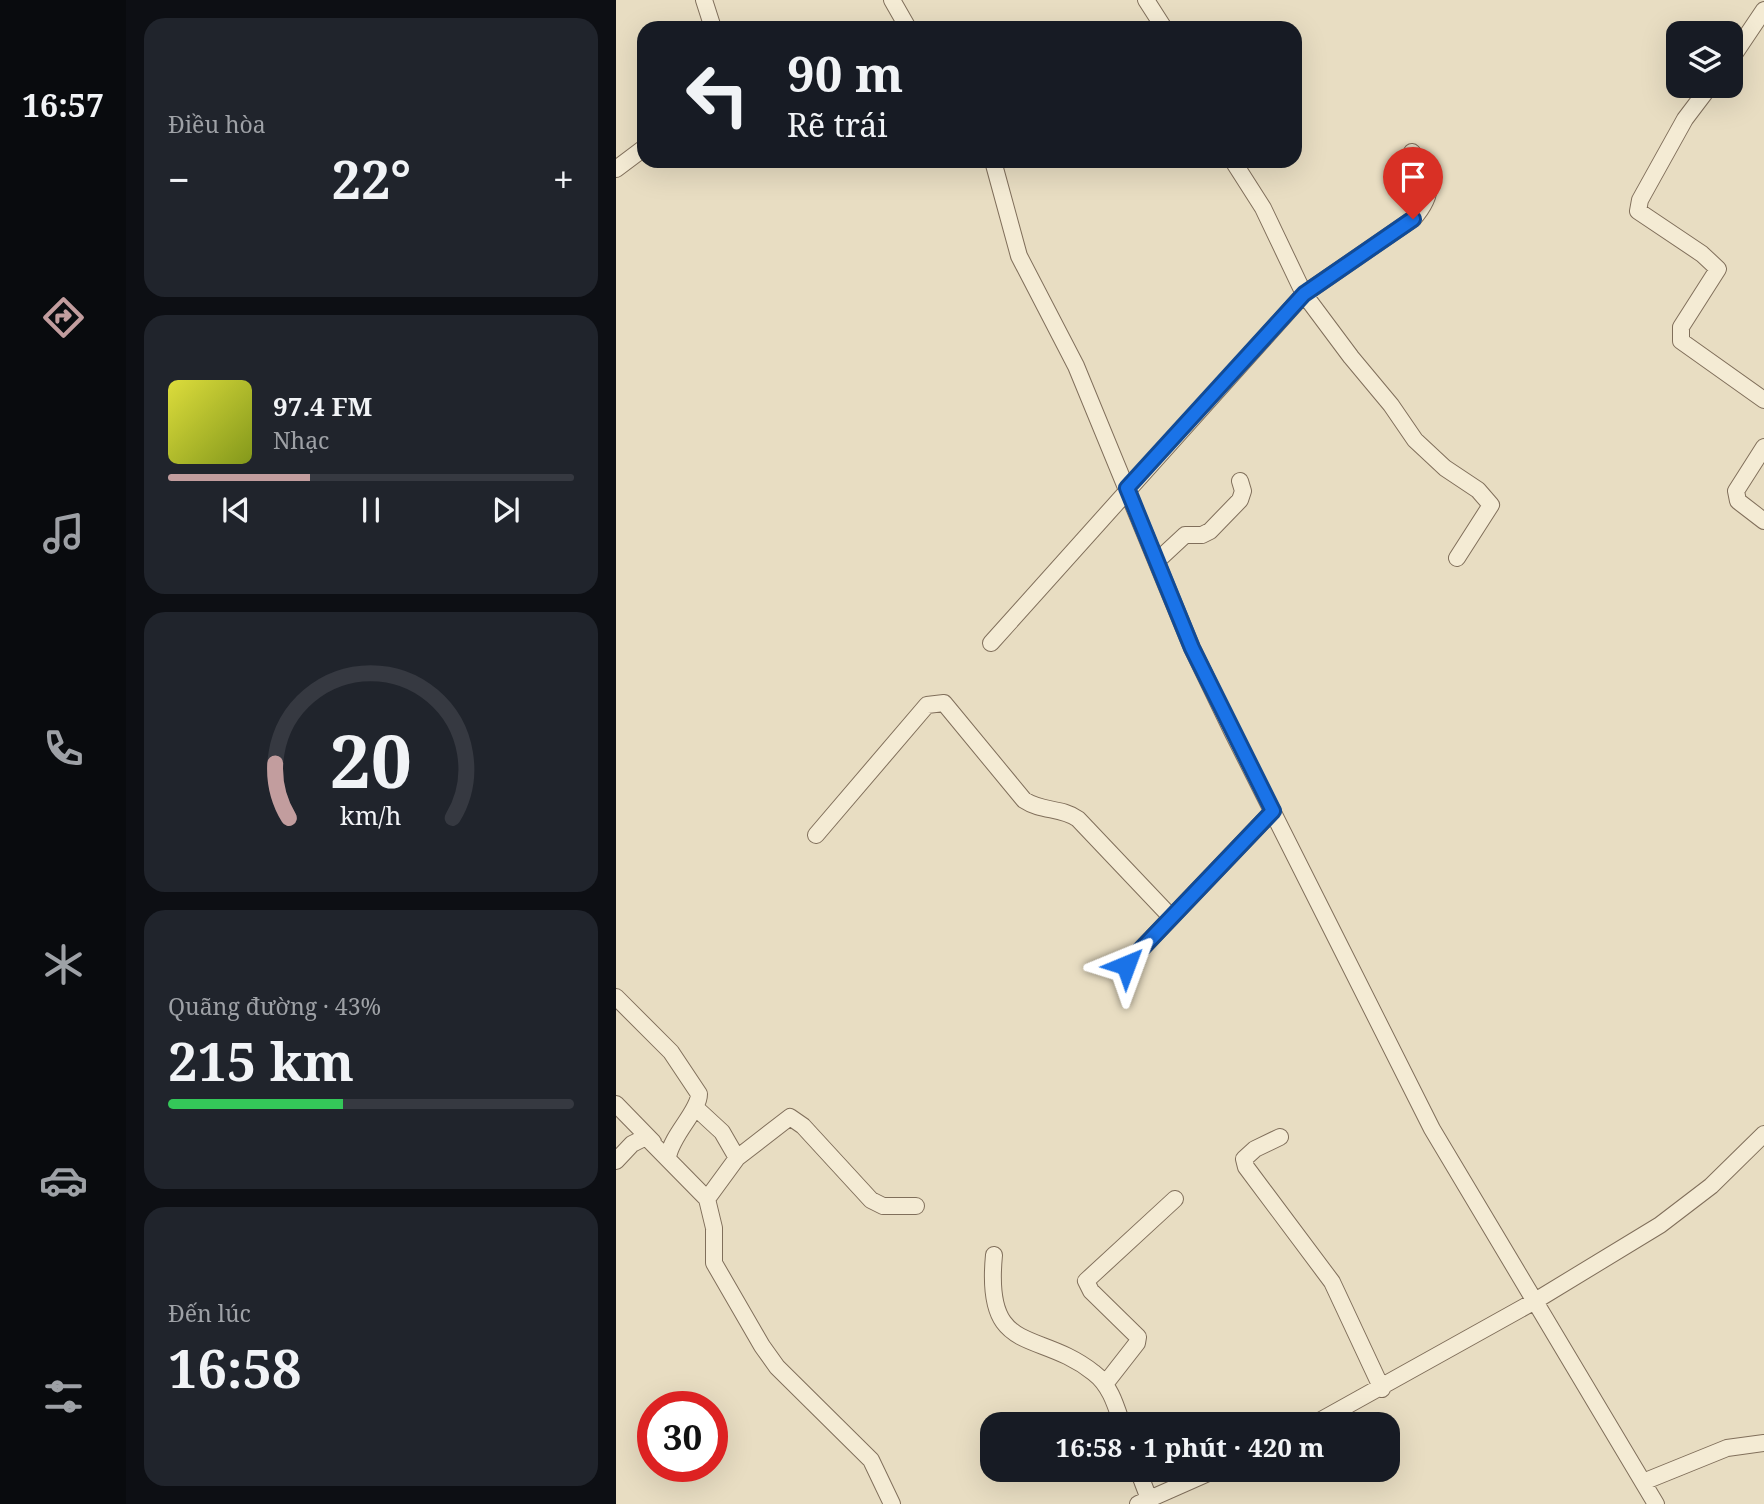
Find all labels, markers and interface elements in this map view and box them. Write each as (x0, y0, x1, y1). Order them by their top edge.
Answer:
map controls (1666, 21, 1743, 98)
button: layers (1666, 21, 1743, 98)
text: 90 m (787, 40, 903, 106)
icon: left (672, 49, 763, 140)
text: 16:57 (22, 83, 104, 126)
text: Rẽ trái (787, 103, 887, 146)
text: Điều hòa (168, 108, 266, 140)
text: 22° (332, 143, 411, 214)
pin (1383, 147, 1443, 219)
text: − (168, 153, 190, 205)
text: + (553, 153, 574, 205)
icon: arrive (1394, 158, 1432, 196)
icon: directions (39, 293, 88, 342)
text: 97.4 FM (273, 388, 372, 424)
text: Nhạc (273, 424, 329, 456)
icon: previous (217, 491, 255, 529)
icon: pause (352, 491, 390, 529)
icon: next (487, 491, 525, 529)
icon: music (39, 509, 88, 558)
text: 20 (330, 710, 412, 809)
icon: phone (39, 724, 88, 773)
text: km/h (340, 798, 402, 832)
position arrow (1089, 928, 1163, 1002)
icon: climate (39, 940, 88, 989)
text: Quãng đường · 43% (168, 990, 381, 1022)
text: 215 km (168, 1025, 354, 1096)
icon: car (39, 1156, 88, 1205)
text: Đến lúc (168, 1297, 251, 1329)
text: 16:58 (168, 1332, 301, 1403)
icon: filters (39, 1372, 88, 1421)
speed limit sign: 30 (637, 1391, 728, 1482)
text: 16:58 · 1 phút · 420 m (1056, 1429, 1324, 1465)

